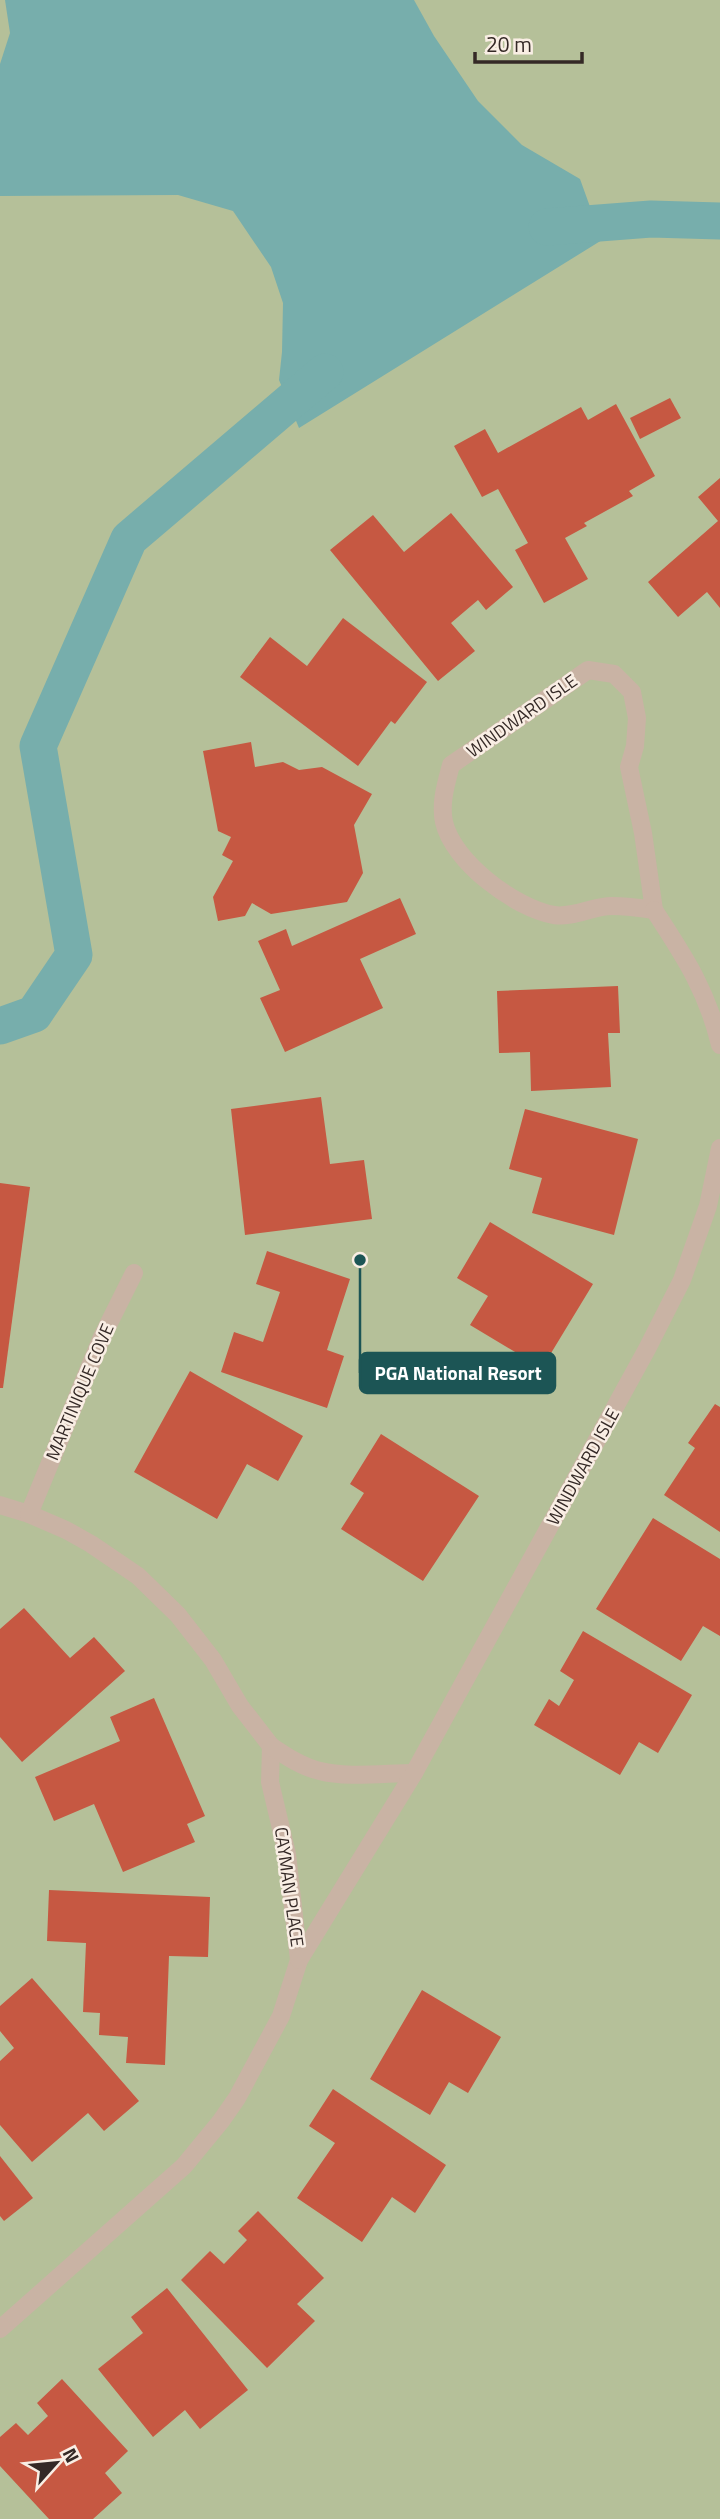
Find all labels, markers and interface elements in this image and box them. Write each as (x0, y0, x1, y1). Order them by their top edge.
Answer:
scale bar (475, 21, 582, 65)
text: 20 m (486, 28, 532, 60)
street label: WINDWARD ISLE (461, 667, 583, 764)
street label: MARTINIQUE COVE (39, 1319, 121, 1464)
callout: PGA National Resort (360, 1353, 555, 1393)
text: PGA National Resort (374, 1358, 542, 1387)
street label: WINDWARD ISLE (539, 1403, 626, 1530)
street label: CAYMAN PLACE (268, 1825, 311, 1949)
north arrow (21, 2428, 91, 2498)
text: N (56, 2443, 88, 2468)

